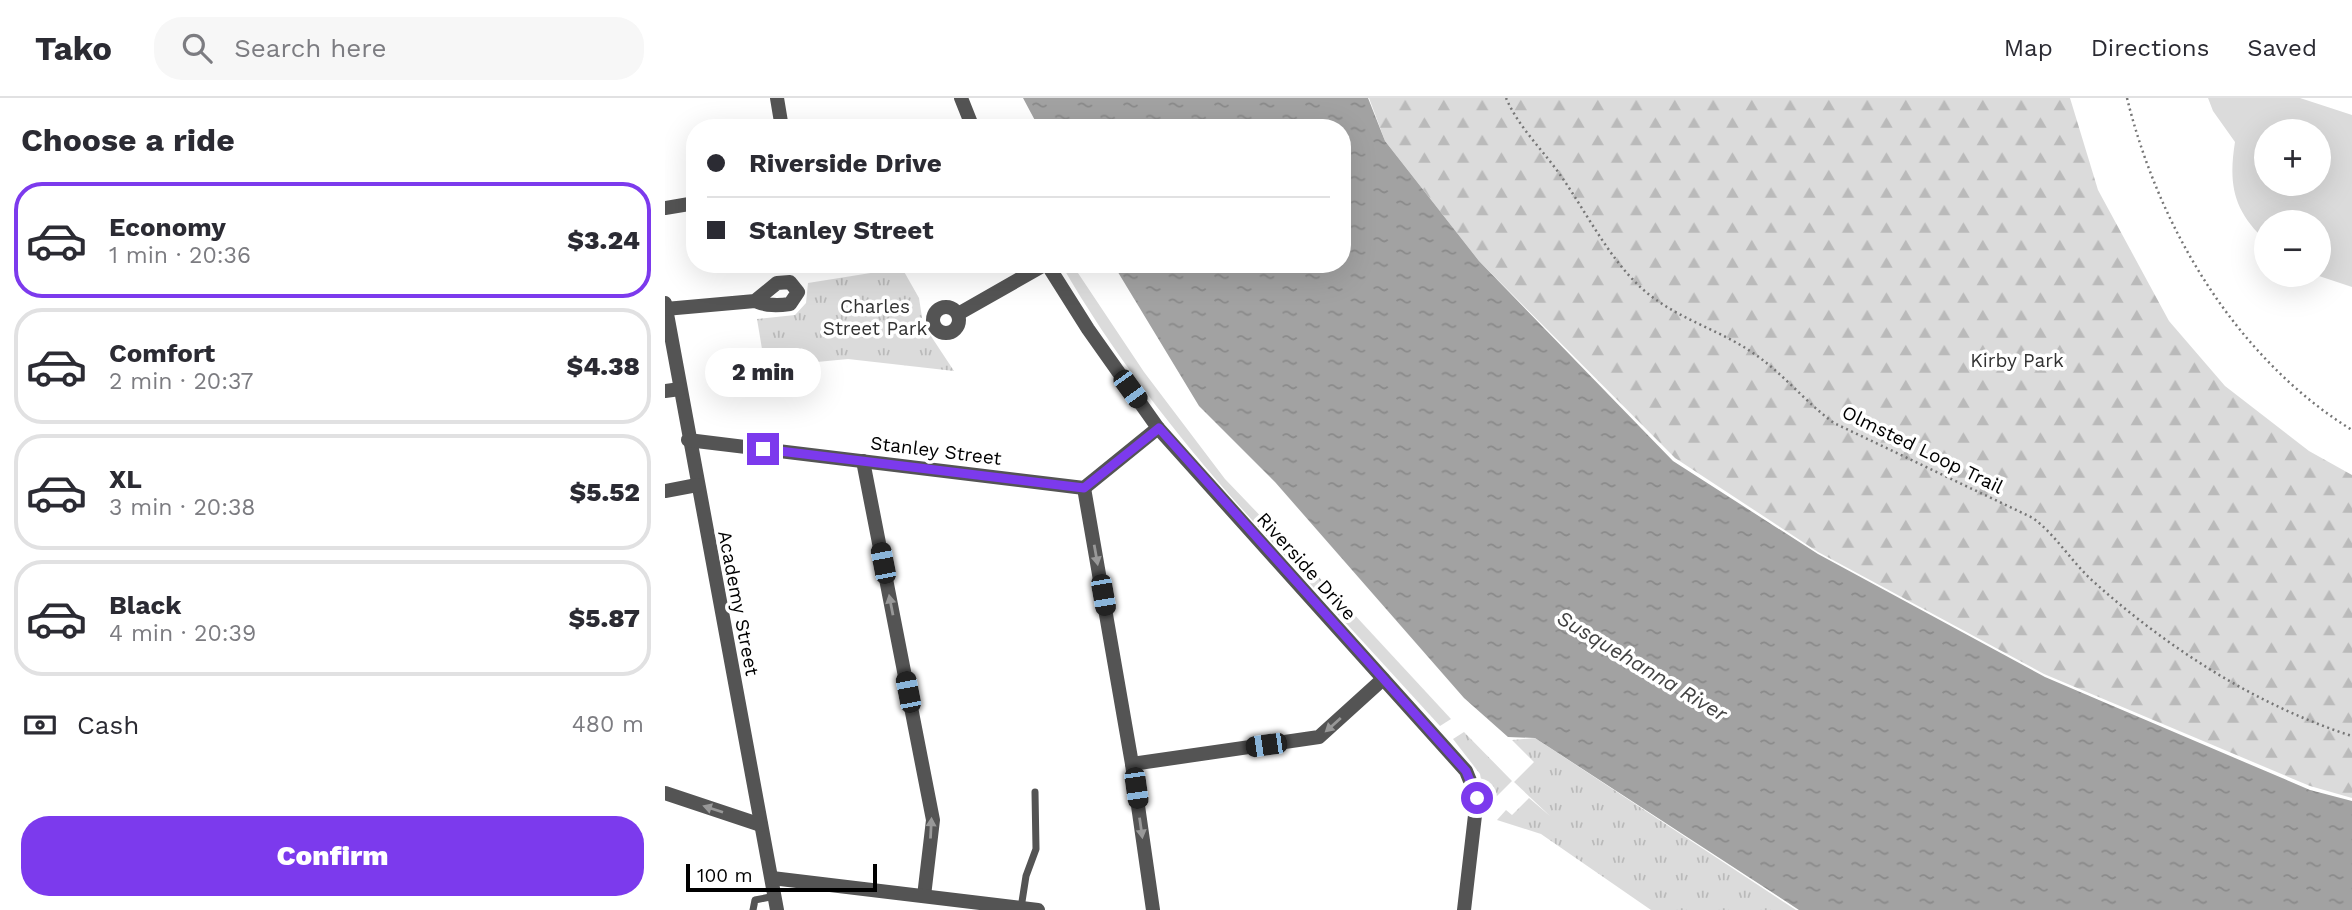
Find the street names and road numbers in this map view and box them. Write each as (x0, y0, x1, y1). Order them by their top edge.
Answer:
street label: Olmsted Loop Trail (1838, 400, 2007, 499)
street label: Stanley Street (869, 431, 1003, 470)
street label: Riverside Drive (1252, 508, 1361, 625)
street label: Academy Street (713, 529, 764, 678)

